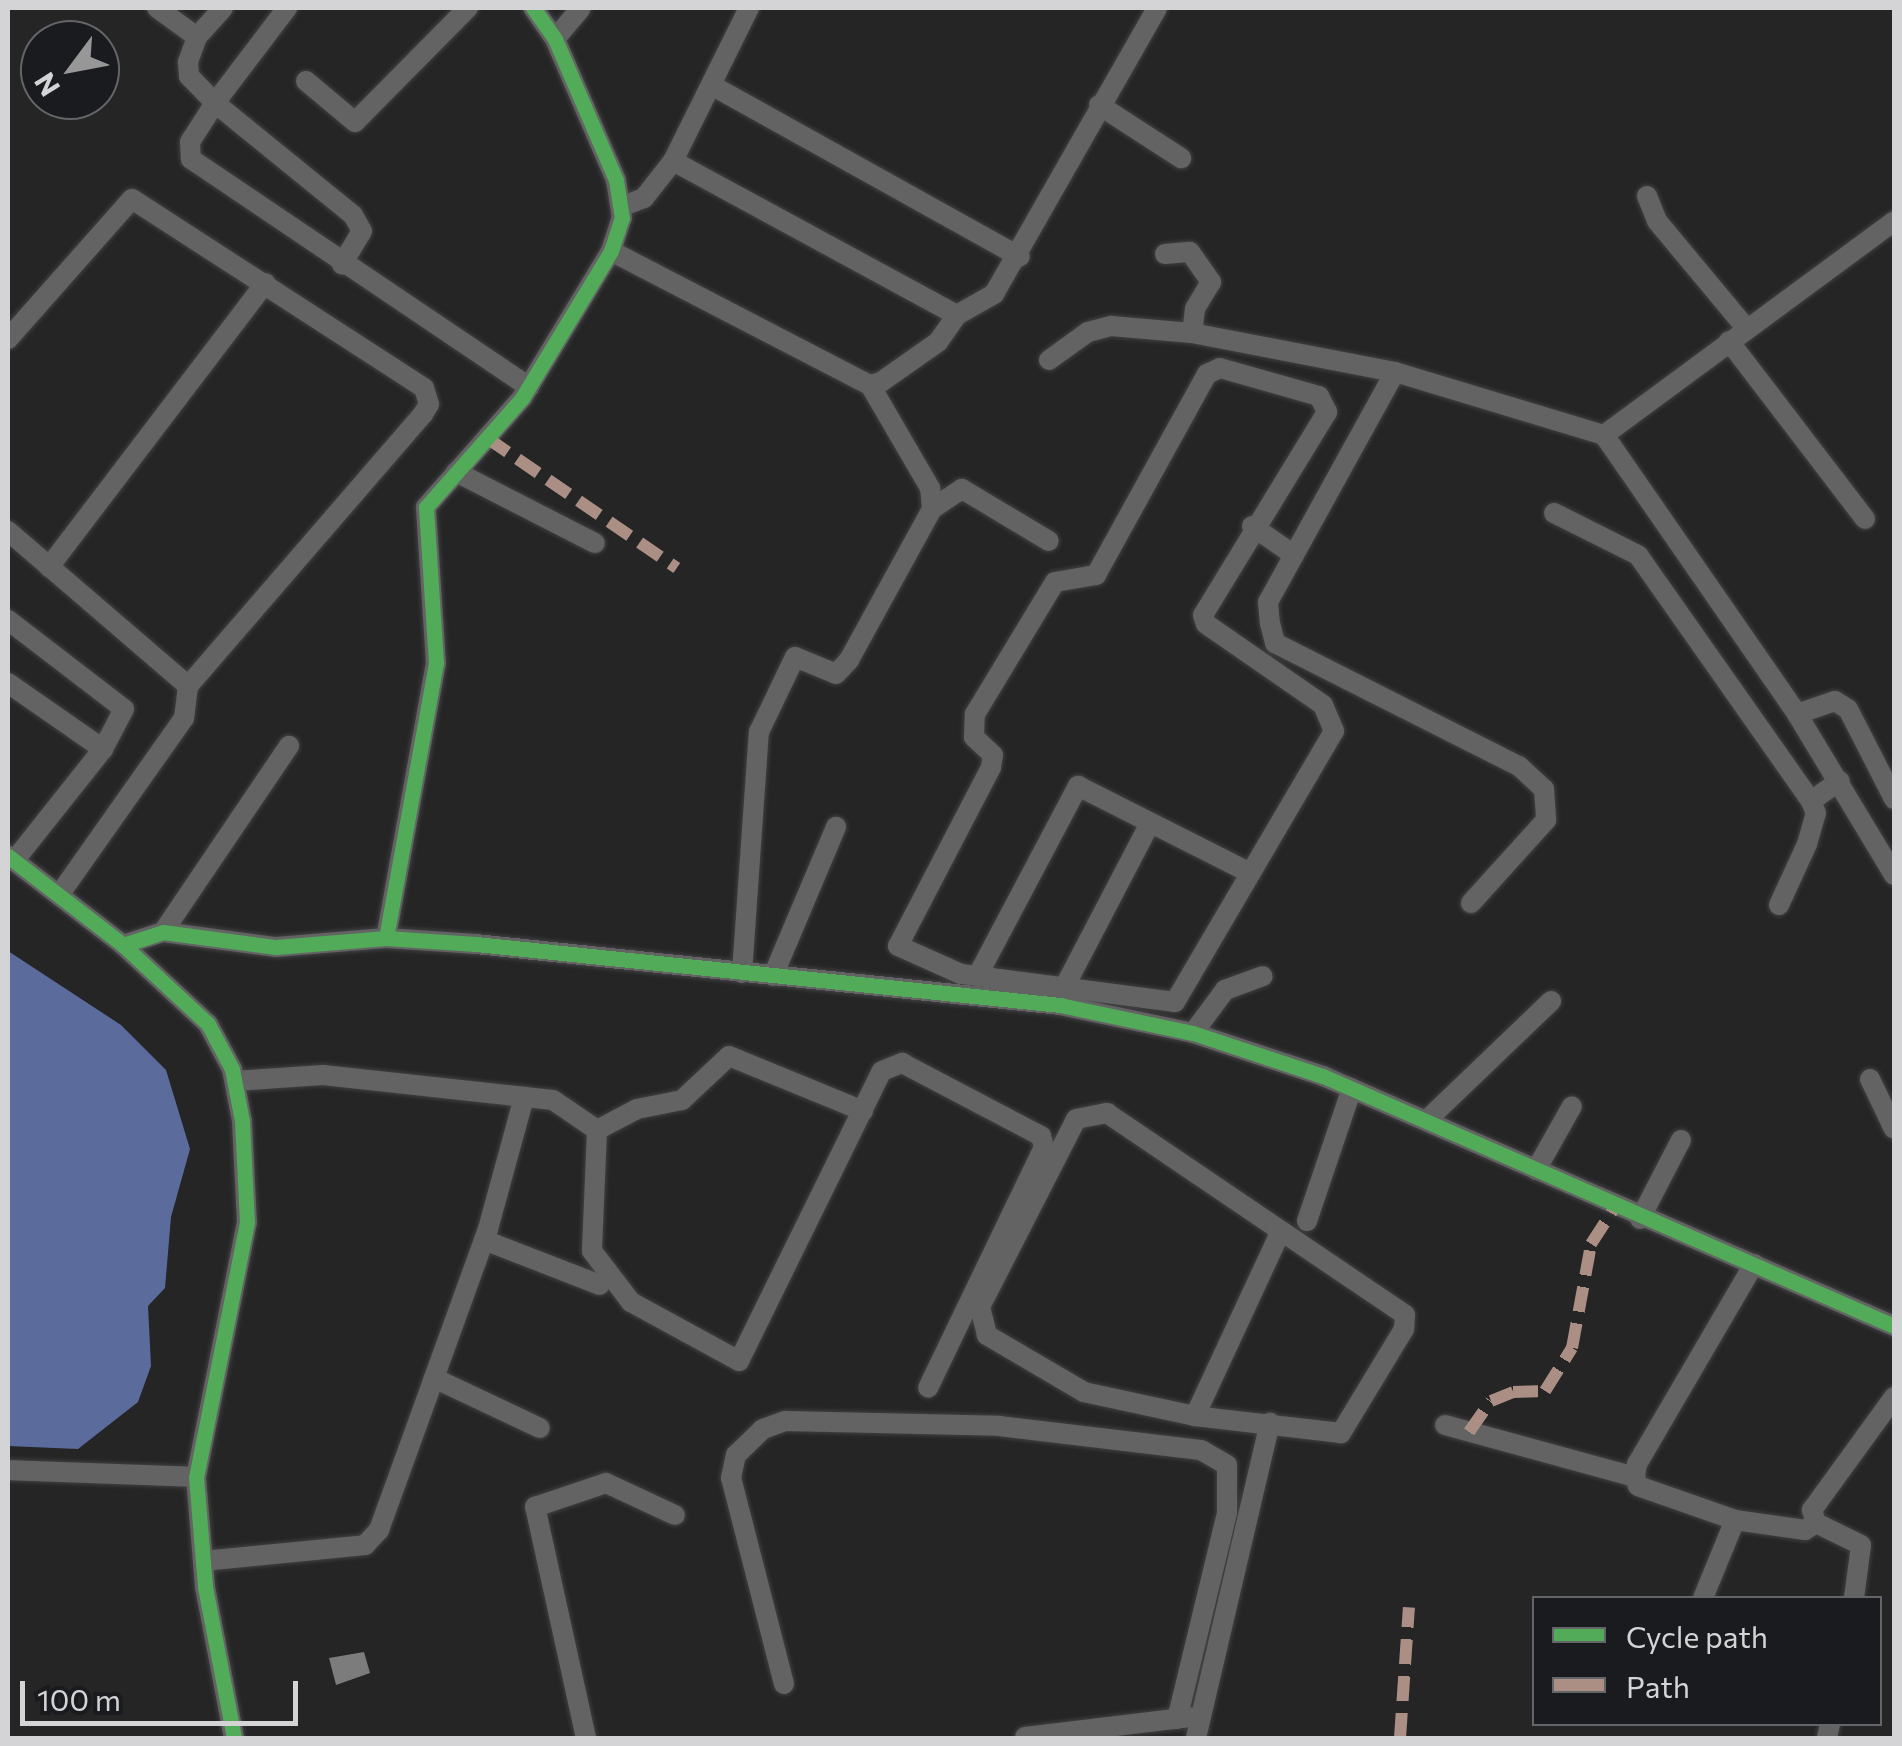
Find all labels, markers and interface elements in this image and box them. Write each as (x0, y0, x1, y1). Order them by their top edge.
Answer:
north arrow (20, 20, 120, 120)
text: N (26, 67, 66, 103)
legend (1532, 1596, 1882, 1726)
text: Cycle path (1626, 1617, 1768, 1654)
scale bar (25, 1661, 302, 1723)
text: Path (1626, 1667, 1690, 1704)
text: 100 m (37, 1680, 121, 1717)

